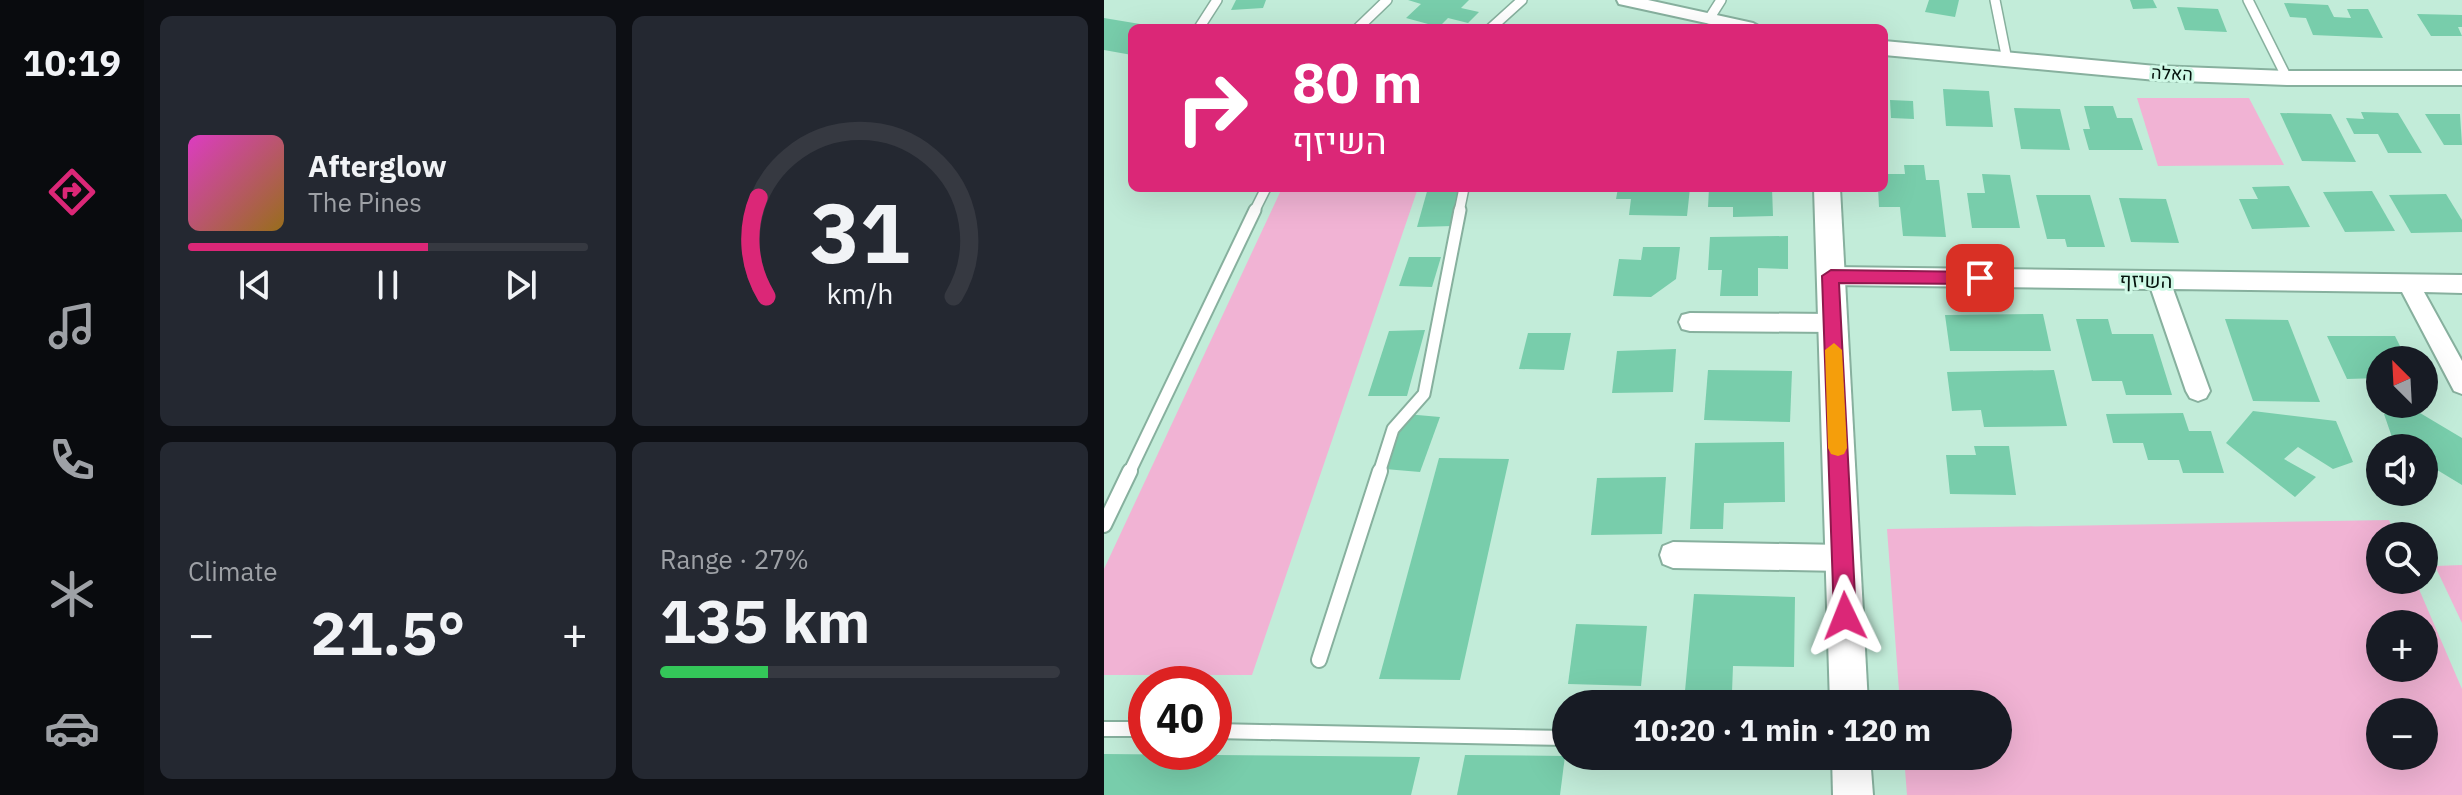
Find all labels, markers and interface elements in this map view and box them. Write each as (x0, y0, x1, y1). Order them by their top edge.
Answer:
text: 10:19 (23, 39, 121, 86)
text: 80 m (1292, 46, 1422, 118)
icon: right (1160, 56, 1264, 160)
street label: האלה (2150, 60, 2194, 86)
text: השיזף (1292, 117, 1387, 164)
text: Afterglow (308, 146, 447, 185)
icon: directions (44, 164, 100, 220)
text: 31 (810, 177, 910, 285)
text: The Pines (308, 185, 422, 219)
pin (1946, 244, 2014, 312)
icon: arrive (1958, 256, 2002, 300)
icon: previous (233, 263, 277, 307)
icon: pause (366, 263, 410, 307)
icon: next (499, 263, 543, 307)
street label: השיזף (2119, 266, 2173, 294)
text: km/h (826, 275, 894, 312)
icon: music (44, 298, 100, 354)
north arrow (2366, 346, 2438, 418)
map controls (2366, 346, 2438, 770)
icon: phone (44, 432, 100, 488)
button: sound (2366, 434, 2438, 506)
button: search (2366, 522, 2438, 594)
text: Range · 27% (660, 542, 809, 576)
text: Climate (188, 554, 278, 588)
icon: climate (44, 566, 100, 622)
position arrow (1803, 574, 1887, 658)
text: 135 km (660, 581, 870, 660)
text: 21.5° (311, 593, 465, 672)
text: − (188, 605, 214, 662)
text: + (562, 605, 588, 662)
button: + (2366, 610, 2438, 682)
speed limit sign: 40 (1128, 666, 1232, 770)
button: − (2366, 698, 2438, 770)
icon: car (44, 700, 100, 756)
text: 10:20 · 1 min · 120 m (1633, 710, 1931, 749)

